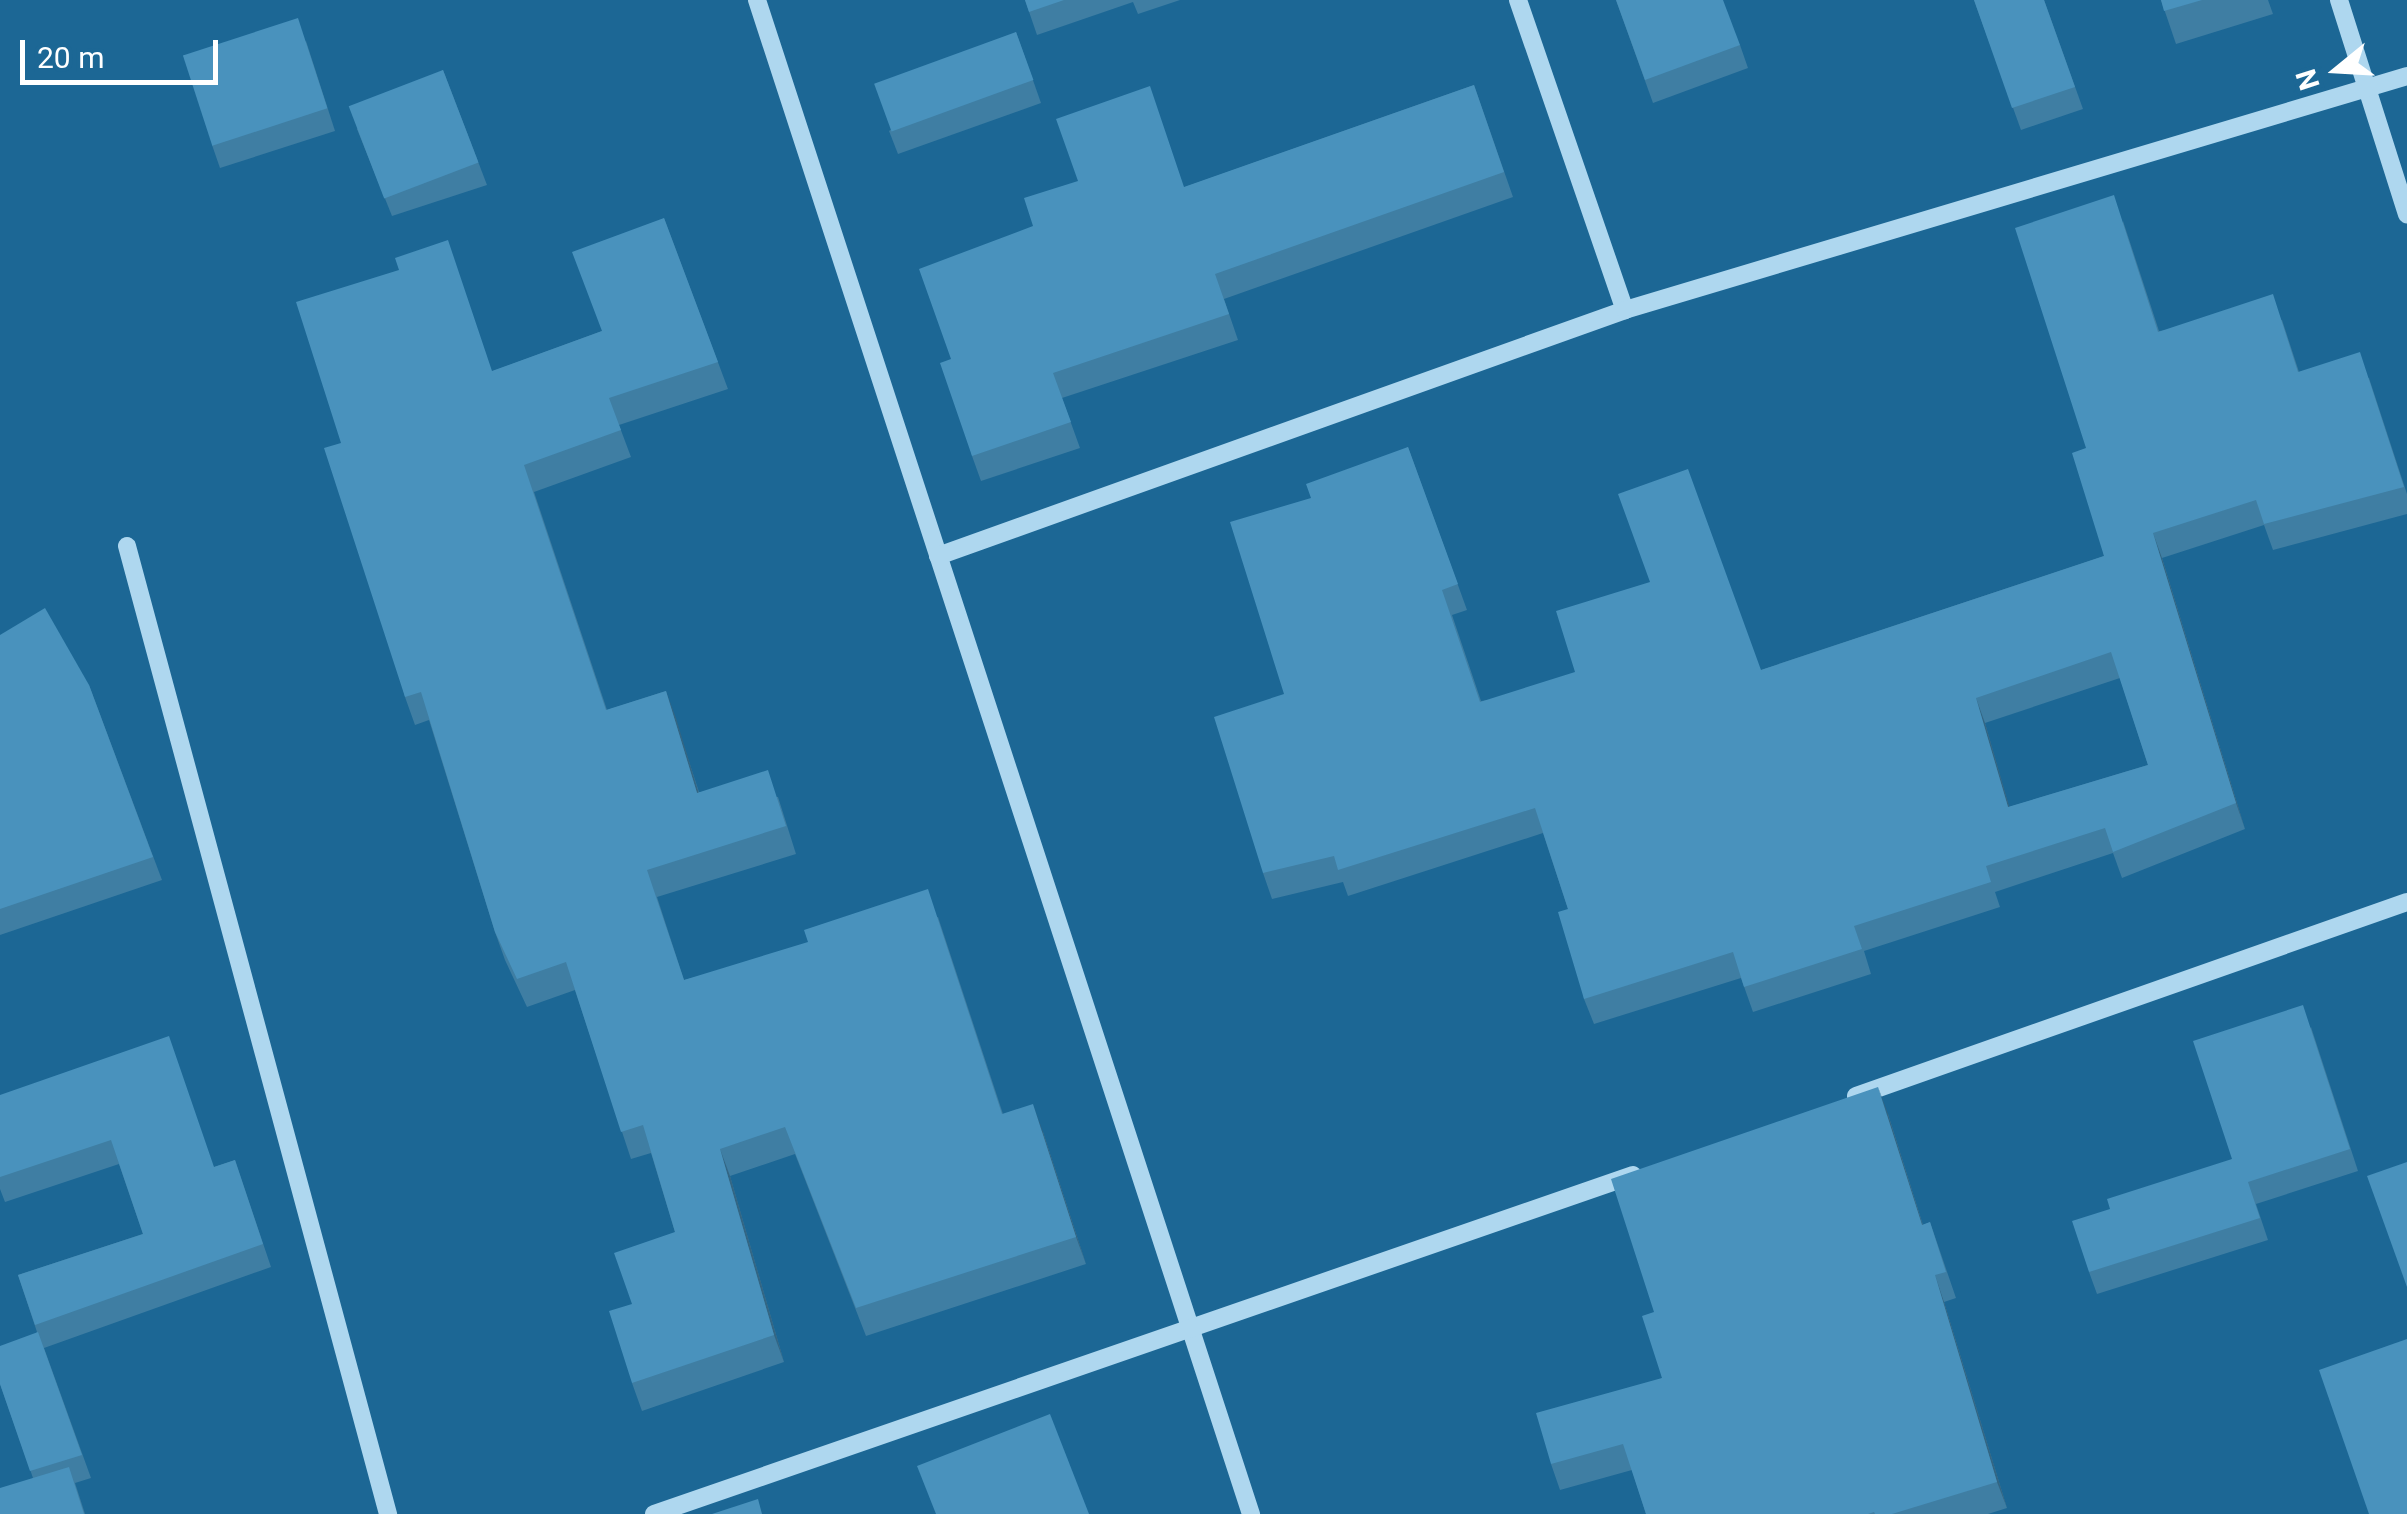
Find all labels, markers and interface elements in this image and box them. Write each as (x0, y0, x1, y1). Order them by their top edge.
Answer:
scale bar (25, 20, 222, 82)
north arrow (2287, 20, 2387, 120)
text: 20 m (37, 40, 104, 75)
text: N (2289, 65, 2327, 94)

